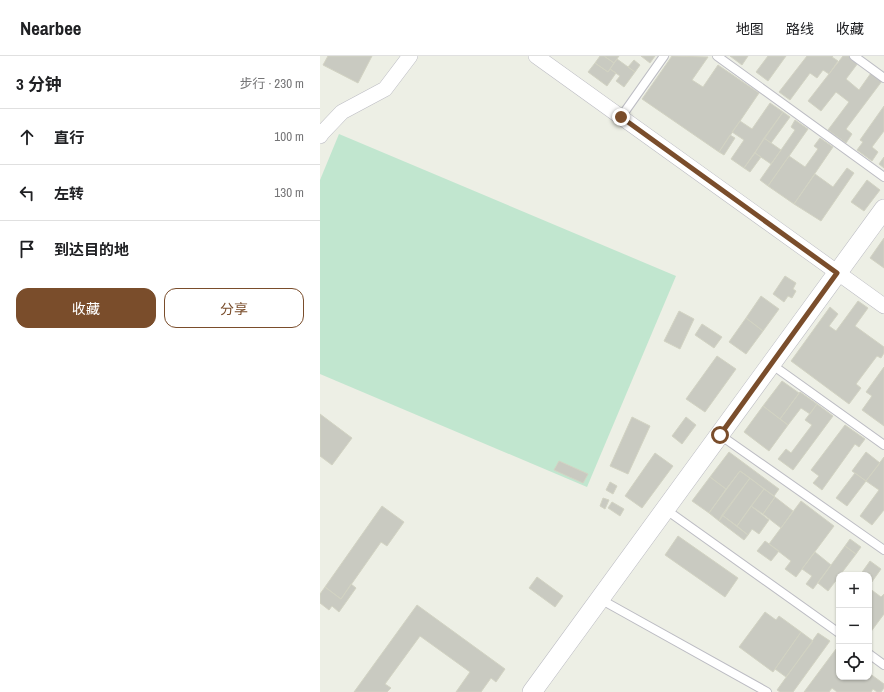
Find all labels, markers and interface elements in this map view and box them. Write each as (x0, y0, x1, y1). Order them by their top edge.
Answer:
text: Nearbee (20, 15, 81, 41)
text: 地图 (736, 20, 764, 38)
text: 路线 (786, 20, 814, 38)
text: 收藏 (836, 20, 864, 38)
text: 3 分钟 (16, 72, 62, 95)
text: 步行 · 230 m (239, 75, 304, 92)
route end (612, 108, 630, 126)
icon: ahead (16, 126, 38, 148)
text: 直行 (54, 127, 84, 148)
text: 100 m (274, 128, 304, 145)
icon: left (16, 182, 38, 204)
text: 左转 (54, 183, 84, 204)
text: 130 m (274, 184, 304, 201)
icon: arrive (16, 238, 38, 260)
text: 到达目的地 (54, 239, 129, 260)
button: 收藏 (16, 288, 156, 328)
button: 分享 (164, 288, 304, 328)
route start (711, 426, 729, 444)
map controls (836, 572, 872, 680)
button: + (836, 572, 872, 608)
button: − (836, 608, 872, 644)
button: locate (836, 644, 872, 680)

